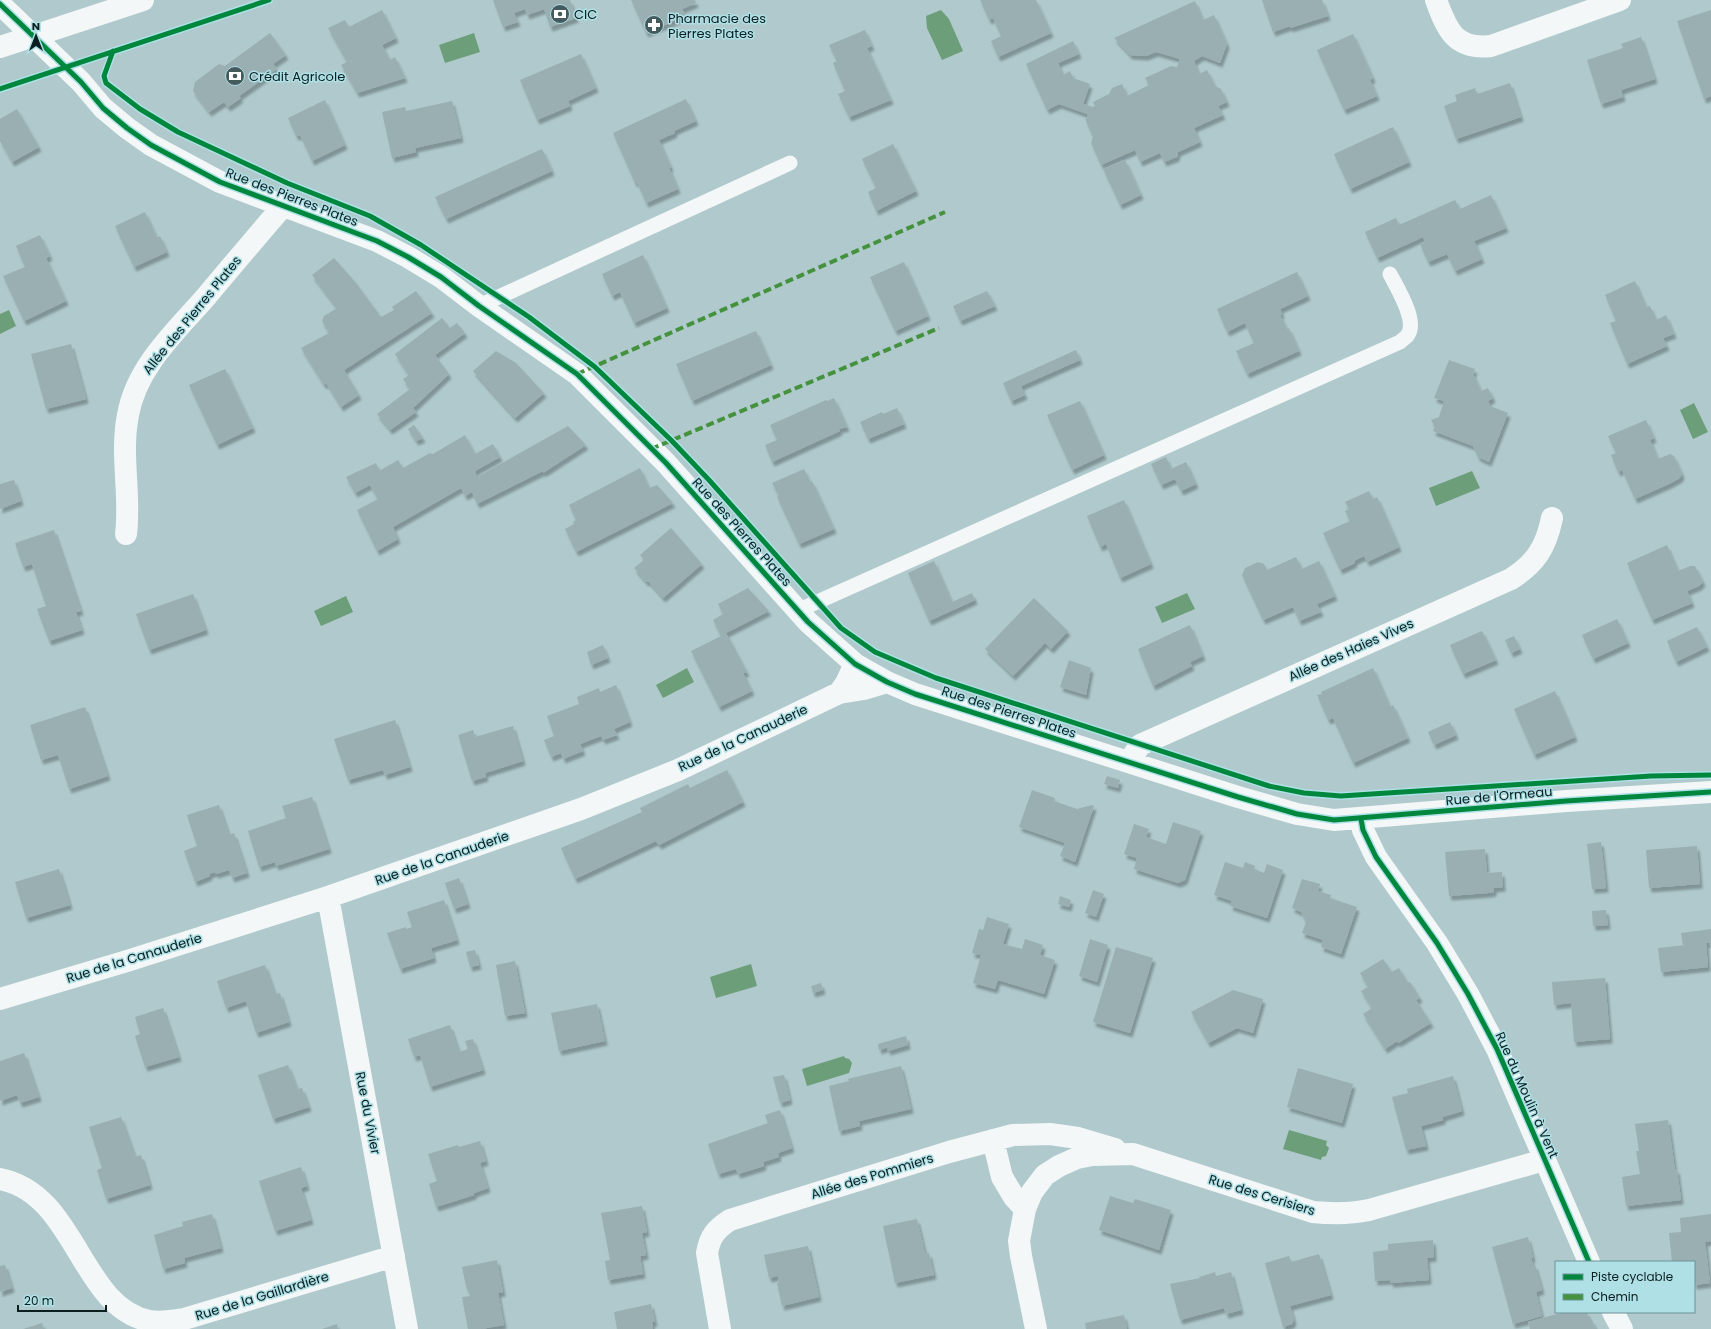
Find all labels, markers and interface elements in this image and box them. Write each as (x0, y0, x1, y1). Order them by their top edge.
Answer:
bank icon: CIC (549, 3, 571, 25)
place label: CIC (574, 5, 597, 24)
place label: Pharmacie des Pierres Plates (668, 9, 766, 43)
pharmacy icon: Pharmacie des Pierres Plates (643, 14, 665, 36)
north arrow (16, 16, 56, 56)
text: N (32, 18, 40, 34)
bank icon: Crédit Agricole (224, 65, 246, 87)
place label: Crédit Agricole (249, 67, 345, 86)
street label: Rue des Pierres Plates (223, 163, 361, 231)
street label: Allée des Pierres Plates (138, 251, 246, 378)
street label: Rue des Pierres Plates (688, 473, 796, 591)
street label: Allée des Haies Vives (1285, 614, 1417, 686)
street label: Rue des Pierres Plates (939, 681, 1079, 743)
street label: Rue de la Canauderie (675, 700, 811, 776)
street label: Rue de l'Ormeau (1445, 782, 1553, 810)
street label: Rue de la Canauderie (372, 826, 512, 890)
street label: Rue de la Canauderie (64, 928, 204, 988)
street label: Rue du Moulin à Vent (1491, 1029, 1564, 1161)
street label: Rue du Vivier (351, 1070, 385, 1156)
street label: Allée des Pommiers (808, 1148, 936, 1204)
street label: Rue des Cerisiers (1206, 1170, 1318, 1220)
legend (1555, 1261, 1695, 1313)
street label: Rue de la Gaillardière (193, 1267, 331, 1325)
text: Piste cyclable (1591, 1268, 1673, 1285)
scale bar (18, 1287, 106, 1313)
text: Chemin (1591, 1288, 1638, 1305)
text: 20 m (24, 1292, 54, 1309)

